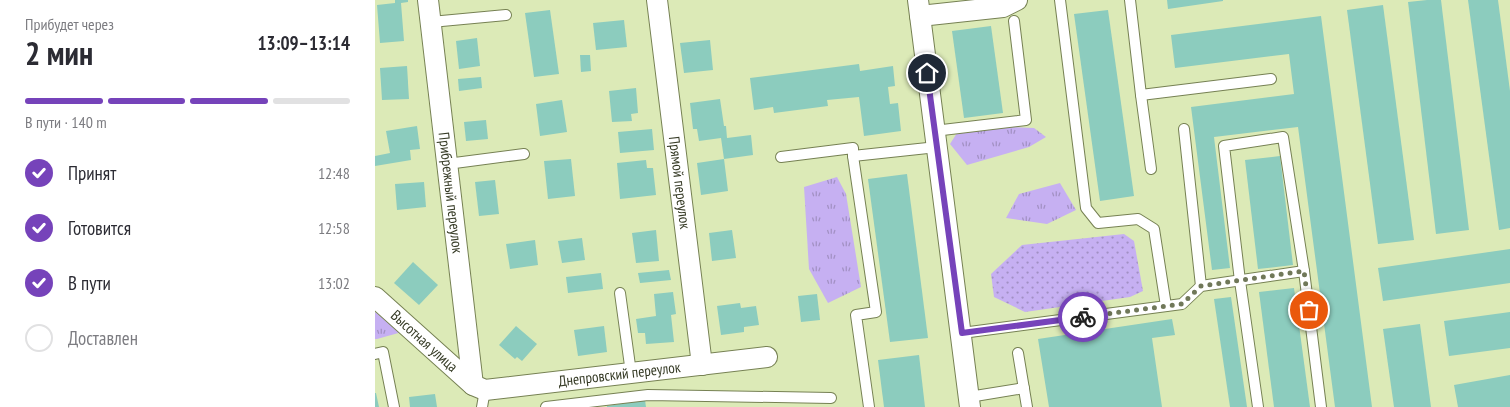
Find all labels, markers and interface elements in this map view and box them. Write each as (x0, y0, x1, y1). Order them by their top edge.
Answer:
text: Прибудет через (25, 14, 114, 34)
text: 13:09–13:14 (257, 31, 350, 55)
text: 2 мин (25, 32, 93, 74)
pin (906, 52, 948, 94)
icon: home (913, 59, 941, 87)
text: В пути · 140 m (25, 112, 107, 132)
street label: Прибрежный переулок (435, 131, 468, 254)
street label: Прямой переулок (665, 135, 695, 230)
icon: check (25, 159, 53, 187)
text: Принят (68, 161, 116, 185)
text: 12:48 (318, 163, 350, 183)
icon: check (25, 214, 53, 242)
text: Готовится (68, 216, 131, 240)
text: 12:58 (318, 218, 350, 238)
icon: check (25, 269, 53, 297)
text: В пути (68, 271, 111, 295)
text: 13:02 (318, 273, 350, 293)
pin (1288, 289, 1330, 331)
courier (1058, 292, 1108, 342)
icon: bag (1295, 296, 1323, 324)
icon: bike (1069, 303, 1097, 331)
street label: Высотная улица (387, 306, 462, 376)
text: Доставлен (68, 326, 138, 350)
street label: Днепровский переулок (557, 357, 682, 390)

